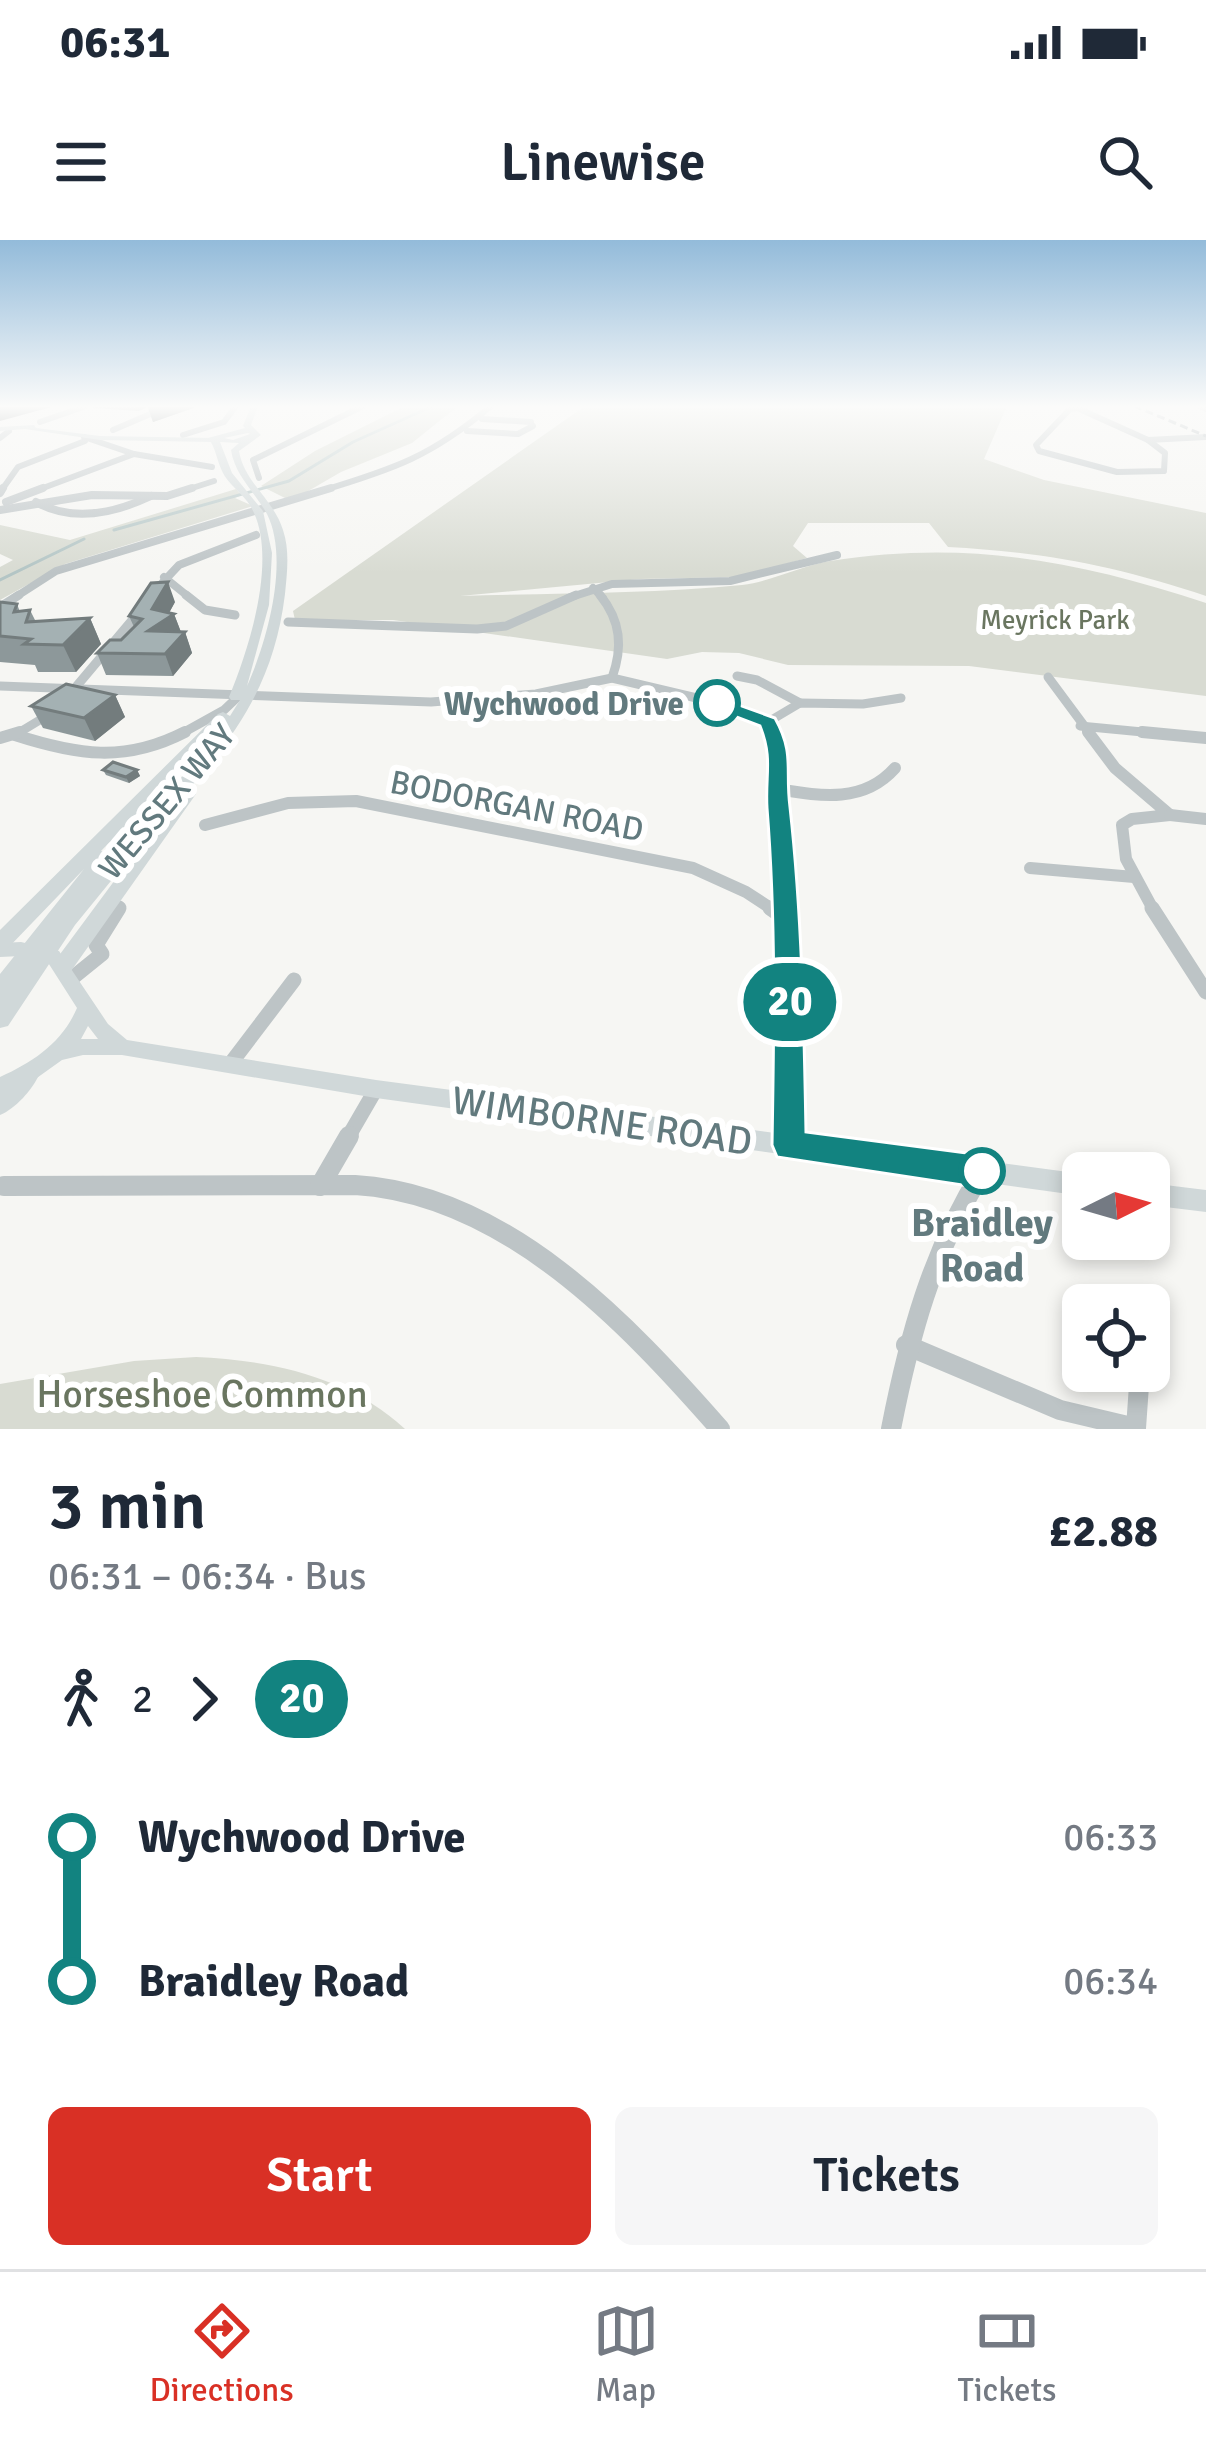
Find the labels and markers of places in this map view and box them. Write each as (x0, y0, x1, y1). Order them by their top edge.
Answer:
marker: Wychwood Drive (695, 681, 739, 725)
place label: Wychwood Drive (444, 684, 684, 725)
marker: Braidley Road (960, 1149, 1004, 1193)
place label: Braidley Road (911, 1199, 1054, 1292)

